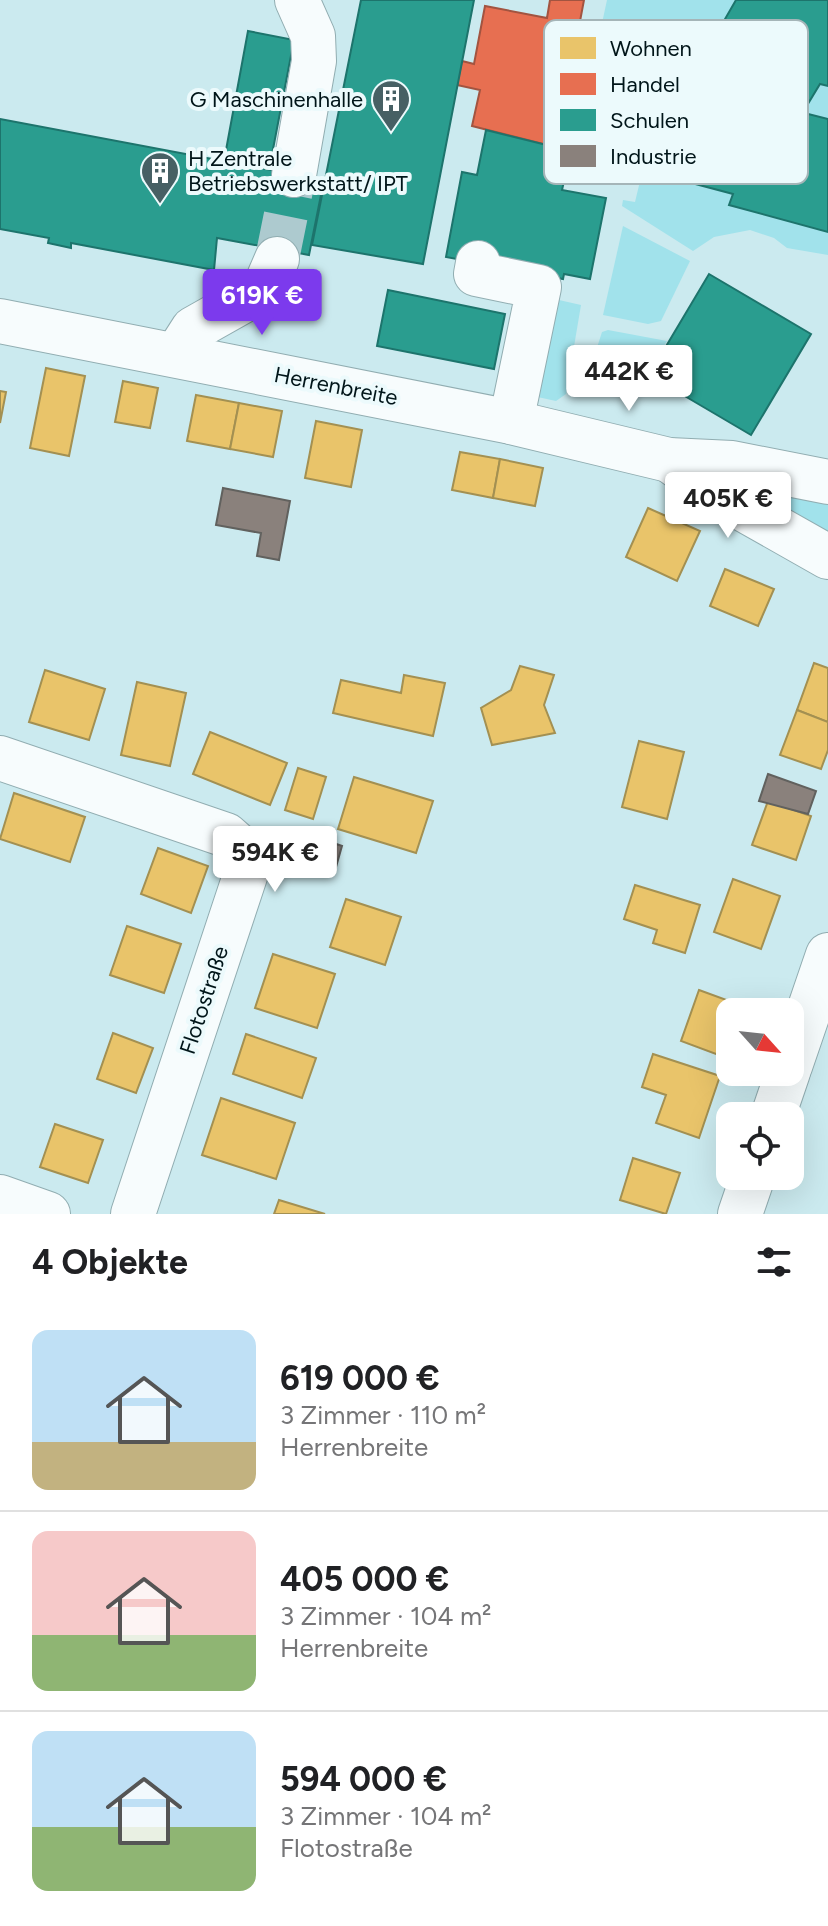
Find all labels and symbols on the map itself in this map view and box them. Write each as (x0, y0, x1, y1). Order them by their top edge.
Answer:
legend (544, 20, 808, 184)
text: Wohnen (610, 35, 692, 62)
text: Handel (610, 71, 680, 98)
building icon: G Maschinenhalle (370, 78, 412, 133)
place label: G Maschinenhalle (190, 86, 363, 113)
text: Schulen (610, 107, 689, 134)
text: Industrie (610, 143, 697, 170)
place label: H Zentrale Betriebswerkstatt/ IPT (188, 145, 408, 197)
building icon: H Zentrale Betriebswerkstatt/ IPT (139, 150, 181, 205)
pin: 619K € (197, 269, 327, 337)
pin: 442K € (564, 345, 694, 413)
street label: Herrenbreite (272, 361, 400, 411)
pin: 405K € (663, 472, 793, 540)
pin: 594K € (210, 826, 340, 894)
street label: Flotostraße (174, 942, 234, 1058)
north arrow (716, 998, 804, 1086)

